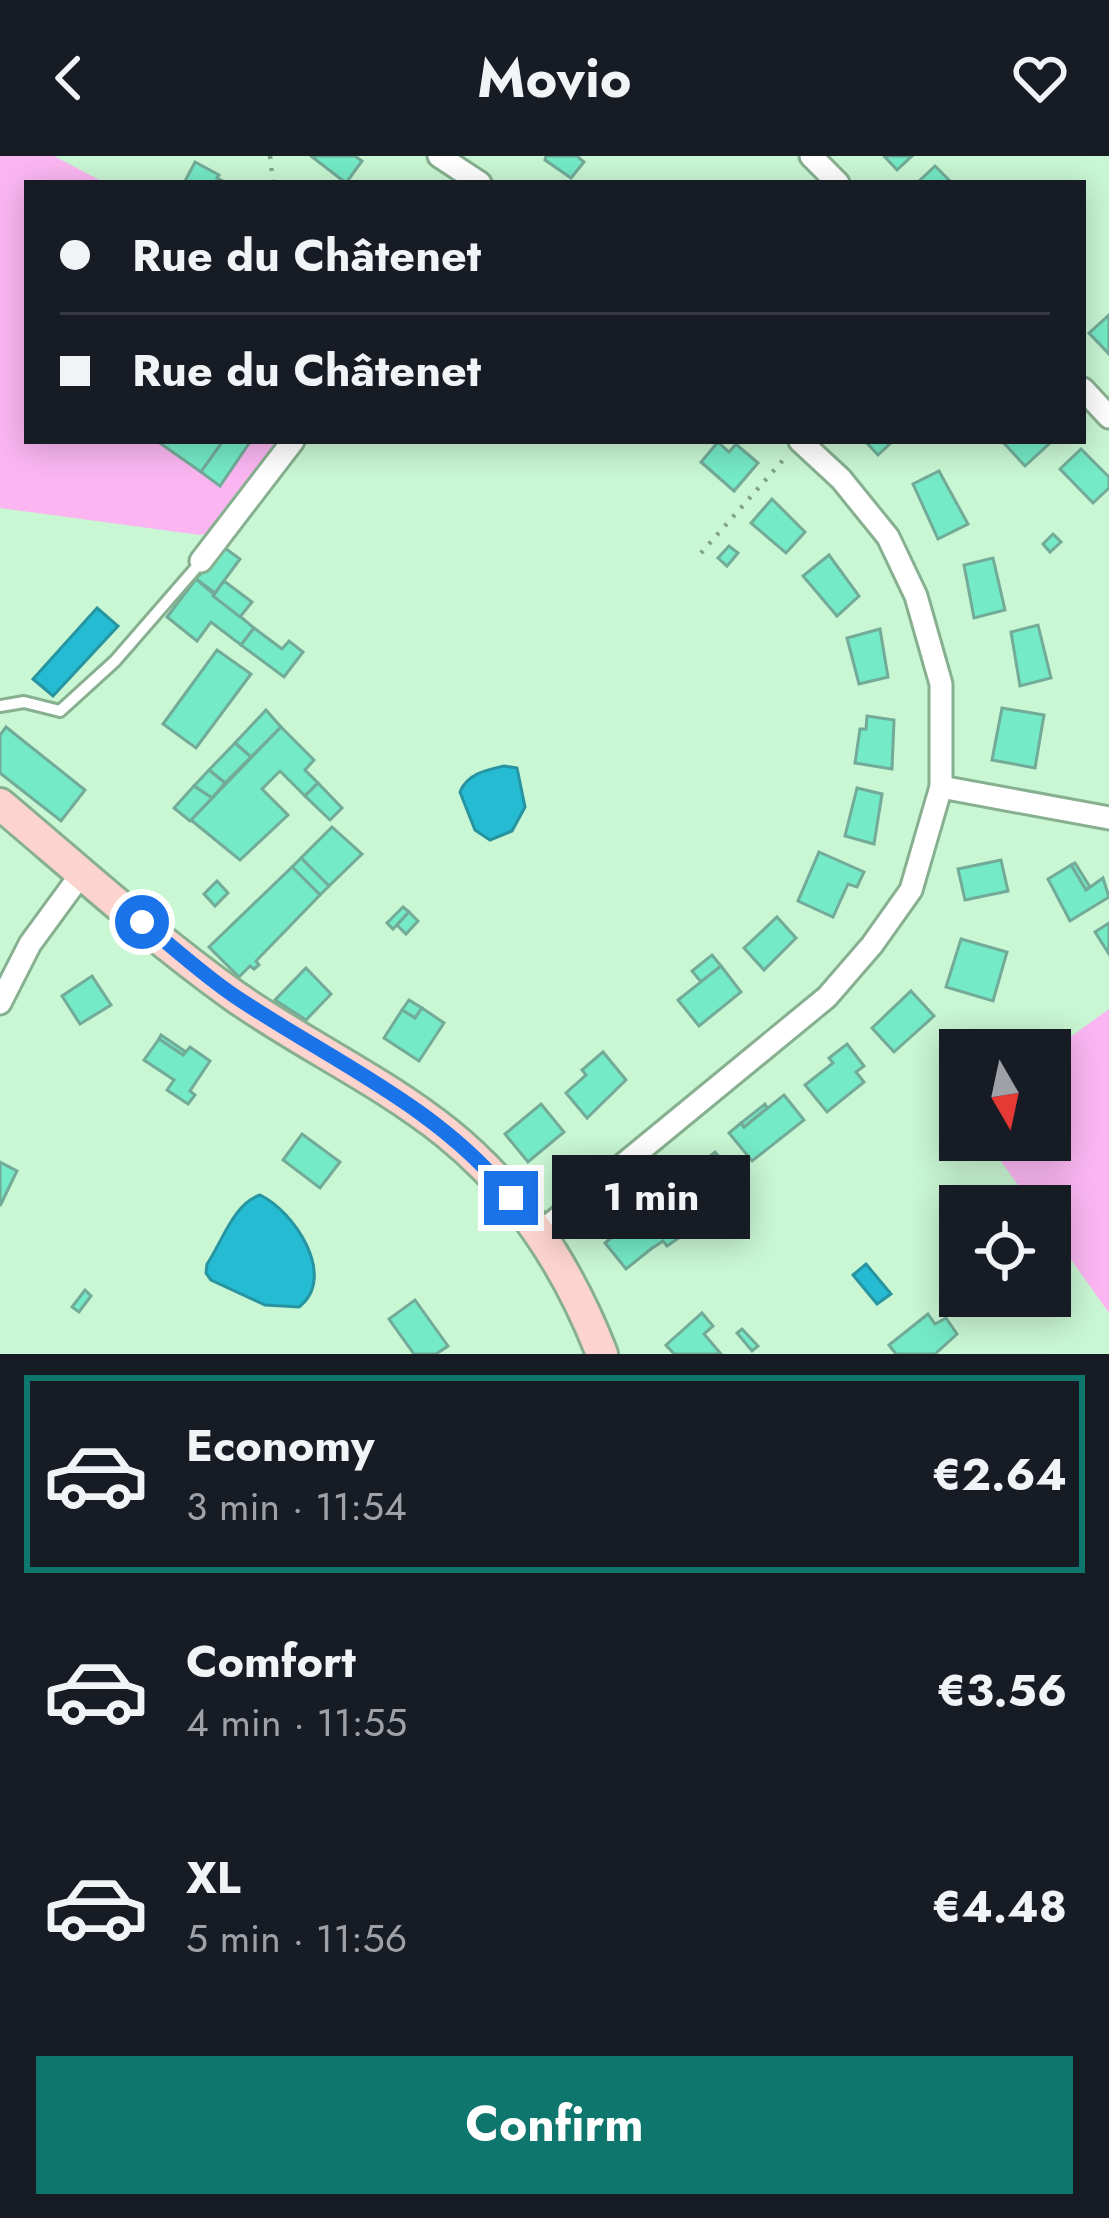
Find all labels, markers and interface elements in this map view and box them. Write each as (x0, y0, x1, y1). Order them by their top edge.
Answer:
text: Movio (477, 39, 632, 117)
icon: back (36, 45, 102, 111)
icon: heart (1007, 45, 1073, 111)
text: Rue du Châtenet (132, 223, 481, 288)
text: Rue du Châtenet (132, 338, 481, 403)
route start (115, 895, 169, 949)
north arrow (939, 1029, 1071, 1161)
map controls (939, 1029, 1071, 1317)
callout: 1 min (553, 1156, 751, 1240)
text: 1 min (603, 1168, 699, 1225)
route end (484, 1171, 538, 1225)
button: locate (939, 1185, 1071, 1317)
text: Economy (186, 1413, 374, 1478)
icon: car (42, 1420, 150, 1528)
text: €2.64 (932, 1442, 1067, 1507)
text: 3 min · 11:54 (186, 1478, 407, 1535)
text: Comfort (186, 1629, 356, 1694)
icon: car (42, 1636, 150, 1744)
text: €3.56 (937, 1658, 1067, 1723)
text: 4 min · 11:55 (186, 1694, 407, 1751)
text: XL (186, 1845, 241, 1910)
icon: car (42, 1852, 150, 1960)
text: €4.48 (932, 1874, 1067, 1939)
text: 5 min · 11:56 (186, 1910, 407, 1967)
button: Confirm (36, 2056, 1073, 2194)

